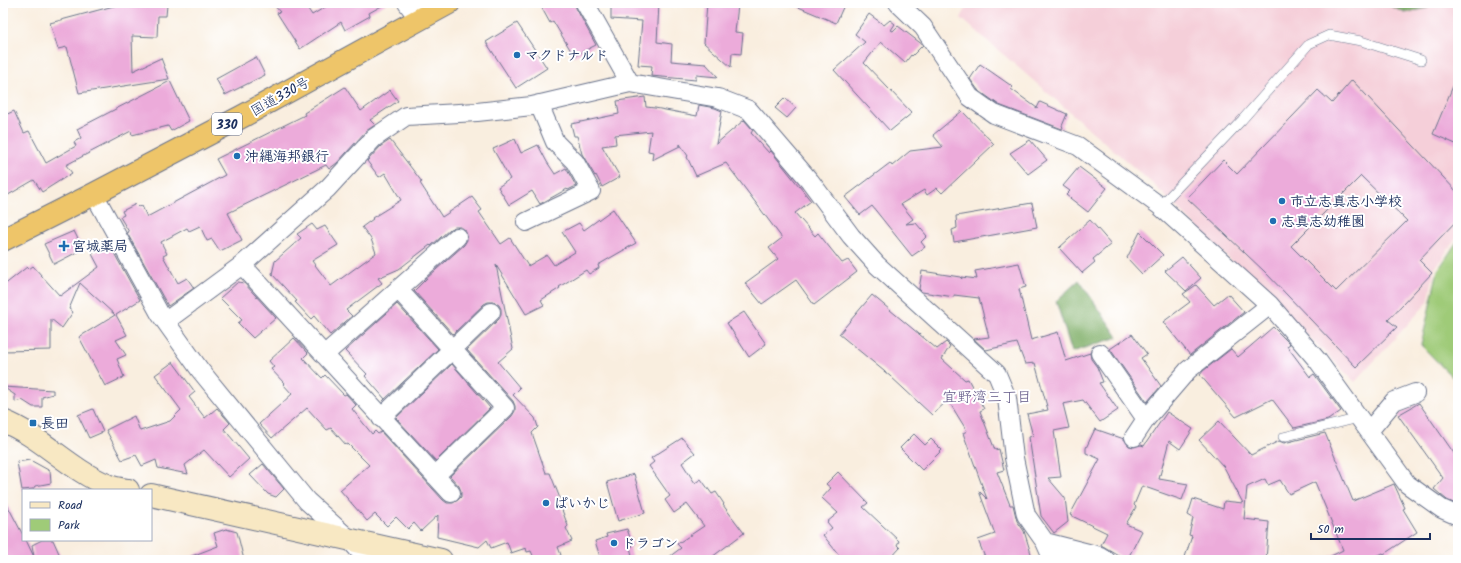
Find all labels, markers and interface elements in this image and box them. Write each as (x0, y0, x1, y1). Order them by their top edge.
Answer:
place label: マクドナルド (525, 45, 608, 67)
marker: マクドナルド (512, 50, 522, 60)
street label: 国道330号 (247, 71, 314, 122)
road number: 330 (212, 113, 242, 135)
place label: 沖縄海邦銀行 (245, 146, 329, 168)
marker: 沖縄海邦銀行 (232, 151, 242, 161)
place label: 市立志真志小学校 (1290, 191, 1402, 213)
marker: 市立志真志小学校 (1277, 196, 1287, 206)
place label: 志真志幼稚園 (1281, 211, 1365, 233)
marker: 志真志幼稚園 (1268, 216, 1278, 226)
place label: 宮城薬局 (72, 236, 128, 258)
marker: 宮城薬局 (59, 241, 69, 251)
district label: 宜野湾三丁目 (942, 386, 1032, 410)
place label: 長田 (41, 413, 69, 435)
marker: 長田 (28, 418, 38, 428)
legend (22, 489, 152, 541)
place label: ぱいかじ (554, 493, 610, 515)
text: Road (58, 496, 83, 515)
marker: ぱいかじ (541, 498, 551, 508)
scale bar (1311, 515, 1430, 541)
text: Park (58, 516, 80, 535)
text: 50 m (1317, 520, 1344, 539)
place label: ドラゴン (622, 533, 678, 555)
marker: ドラゴン (609, 538, 619, 548)

